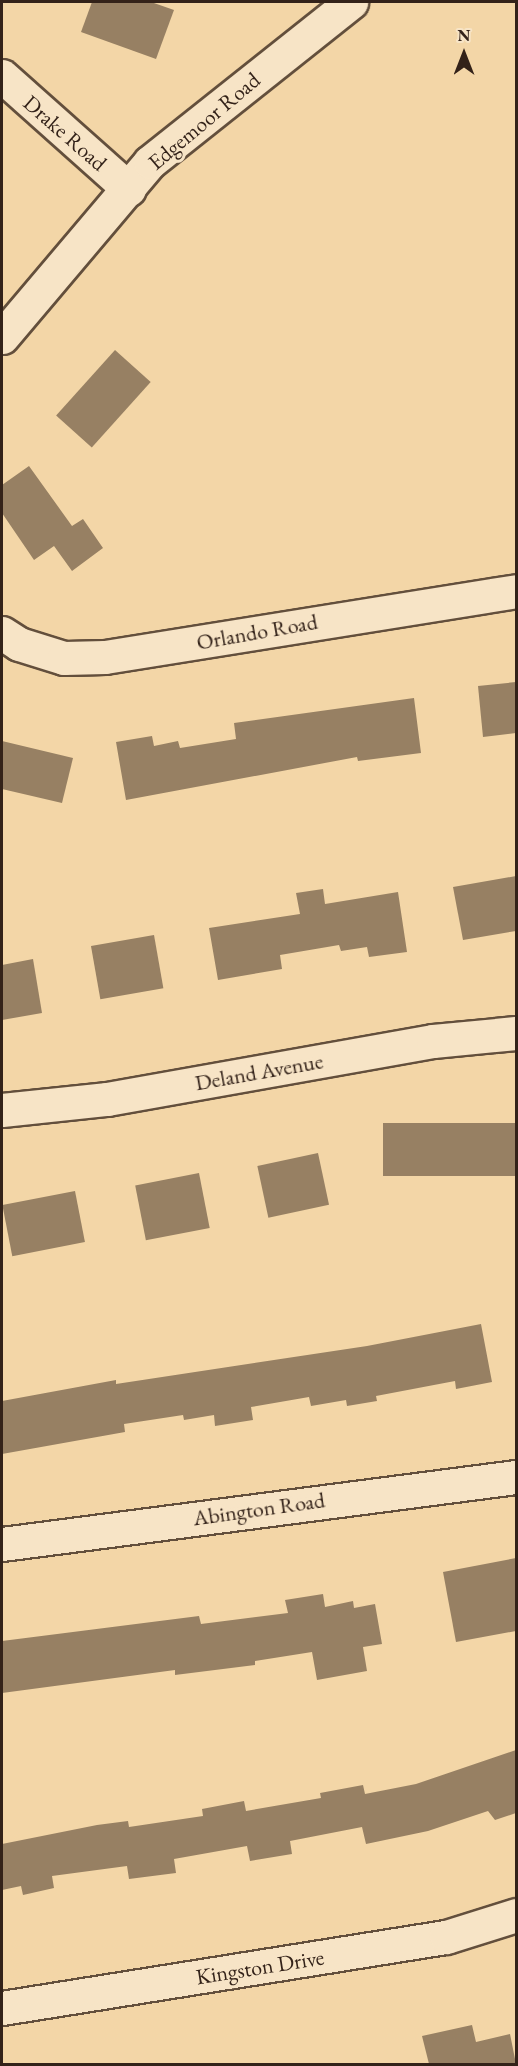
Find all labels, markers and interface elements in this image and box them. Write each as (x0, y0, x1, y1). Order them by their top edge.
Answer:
north arrow (434, 24, 494, 84)
text: N (458, 25, 470, 46)
street label: Edgemoor Road (143, 67, 265, 175)
street label: Drake Road (18, 90, 112, 176)
street label: Orlando Road (194, 608, 320, 656)
street label: Deland Avenue (193, 1048, 325, 1096)
street label: Abington Road (191, 1487, 327, 1531)
street label: Kingston Drive (194, 1944, 326, 1990)

